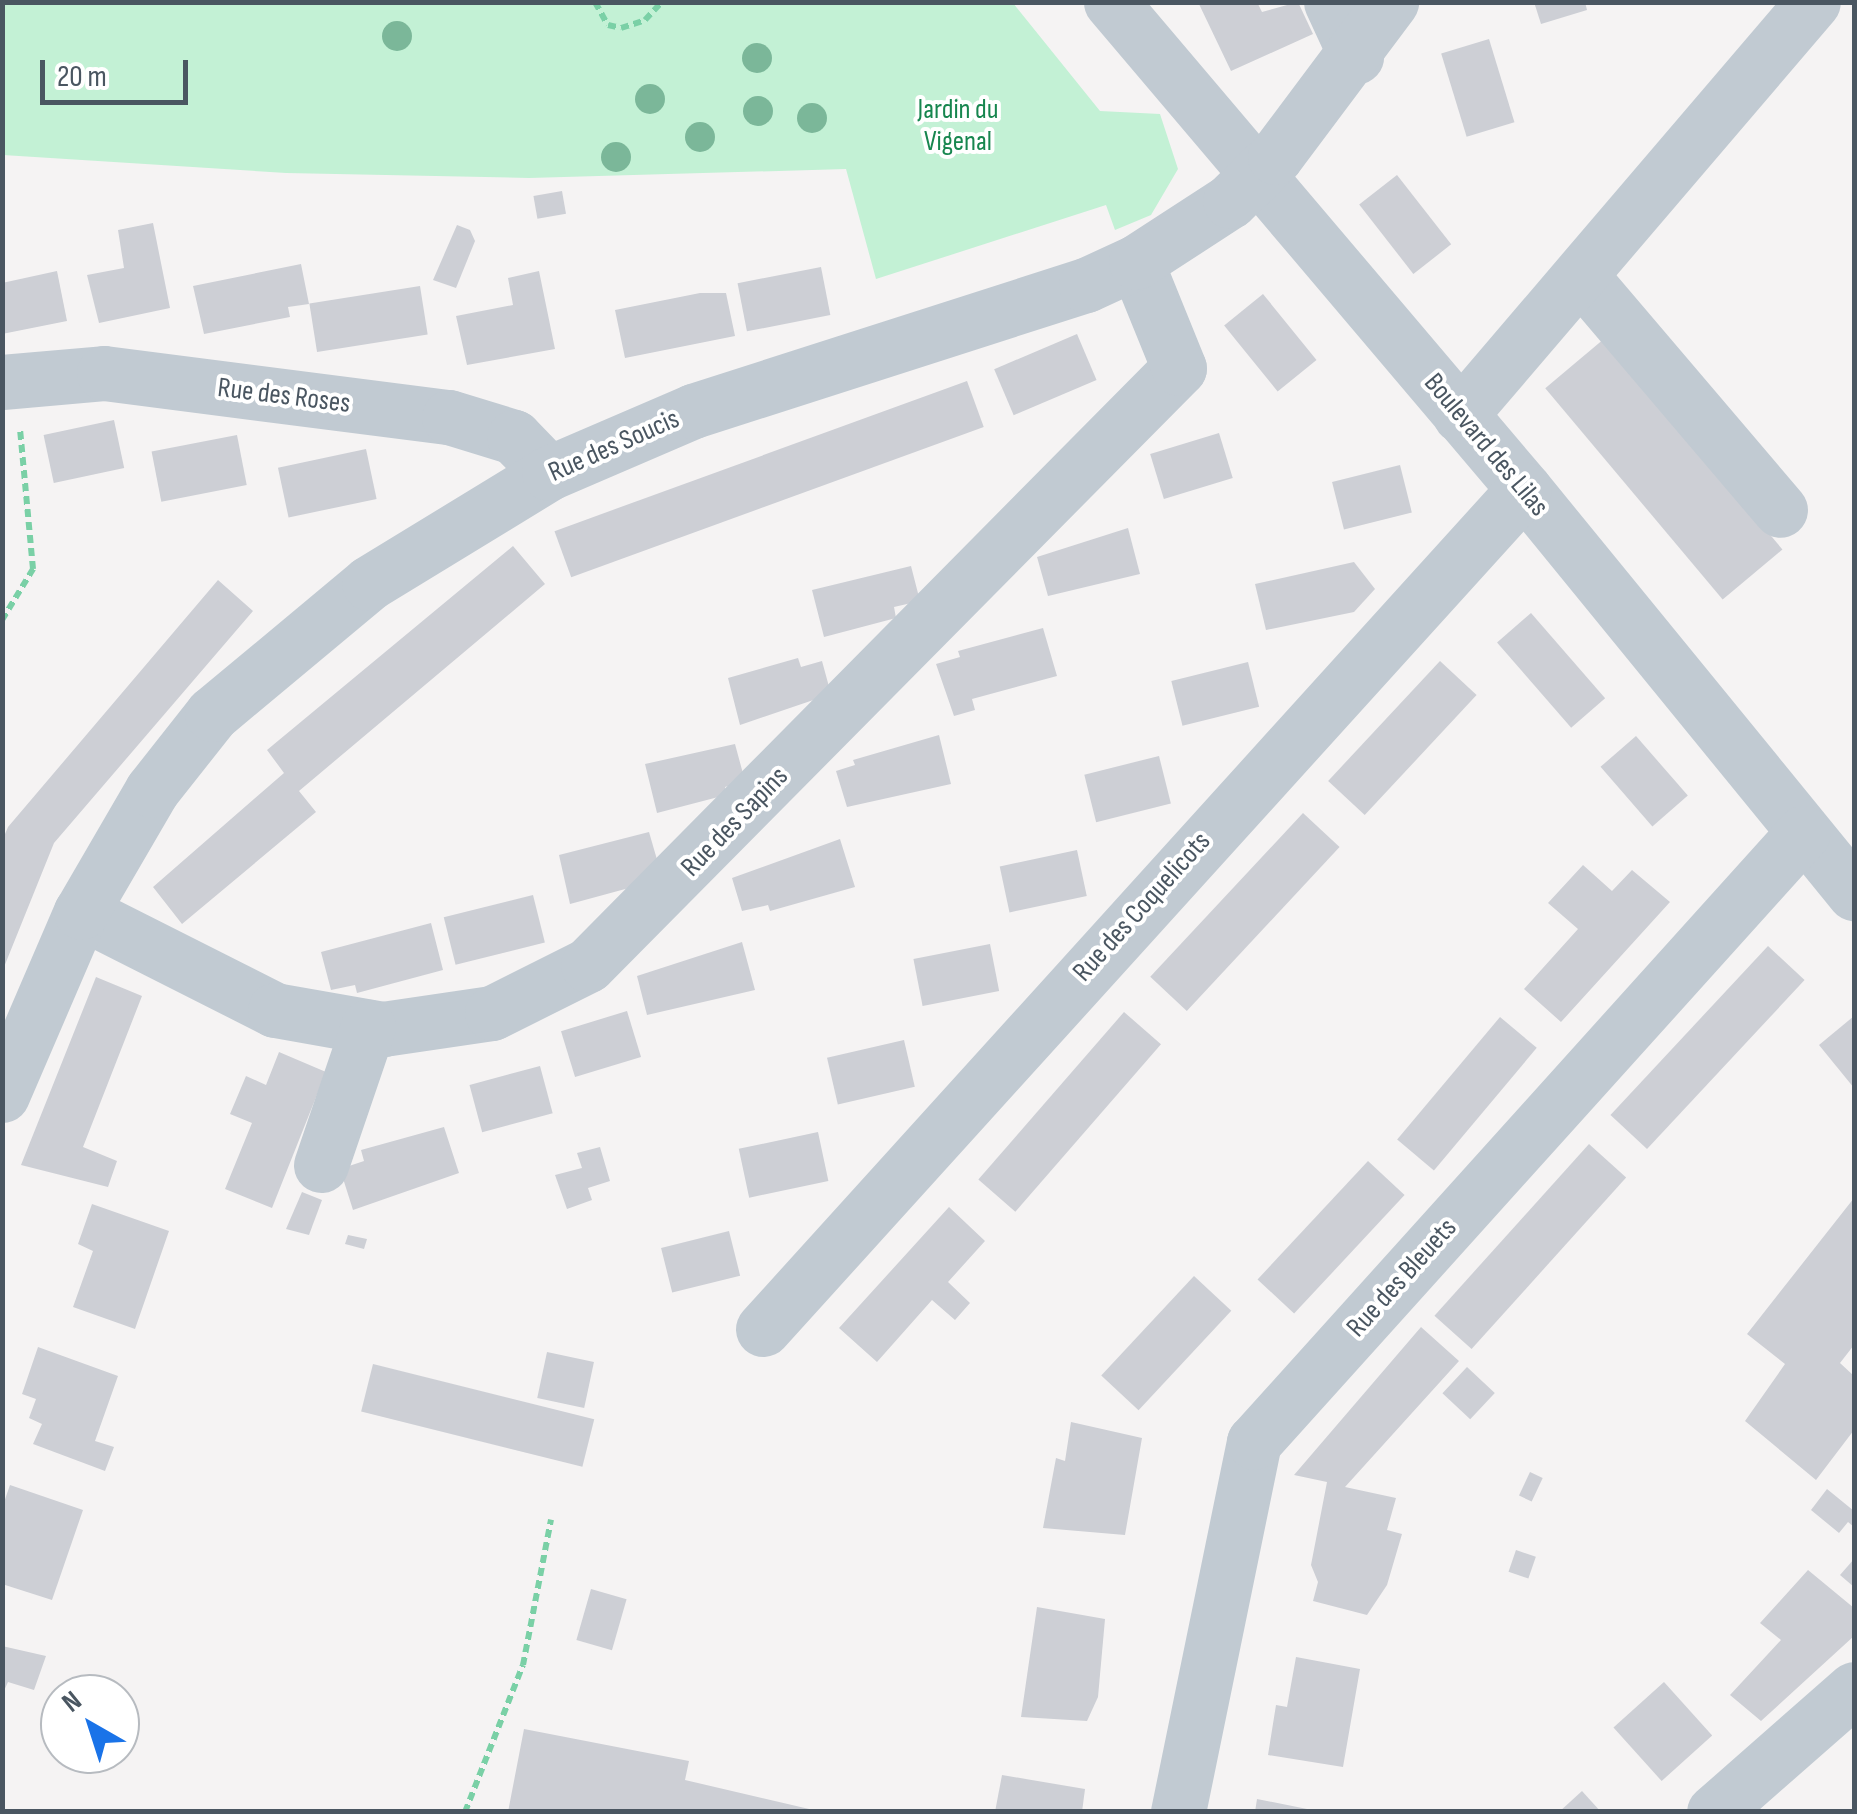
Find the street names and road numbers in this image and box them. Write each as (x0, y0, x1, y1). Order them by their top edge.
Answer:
street label: Boulevard des Lilas (1417, 367, 1555, 523)
street label: Rue des Roses (216, 371, 352, 421)
street label: Rue des Soucis (543, 402, 685, 490)
street label: Rue des Sapins (675, 760, 795, 884)
street label: Rue des Coquelicots (1066, 825, 1218, 989)
street label: Rue des Bleuets (1340, 1212, 1464, 1344)

